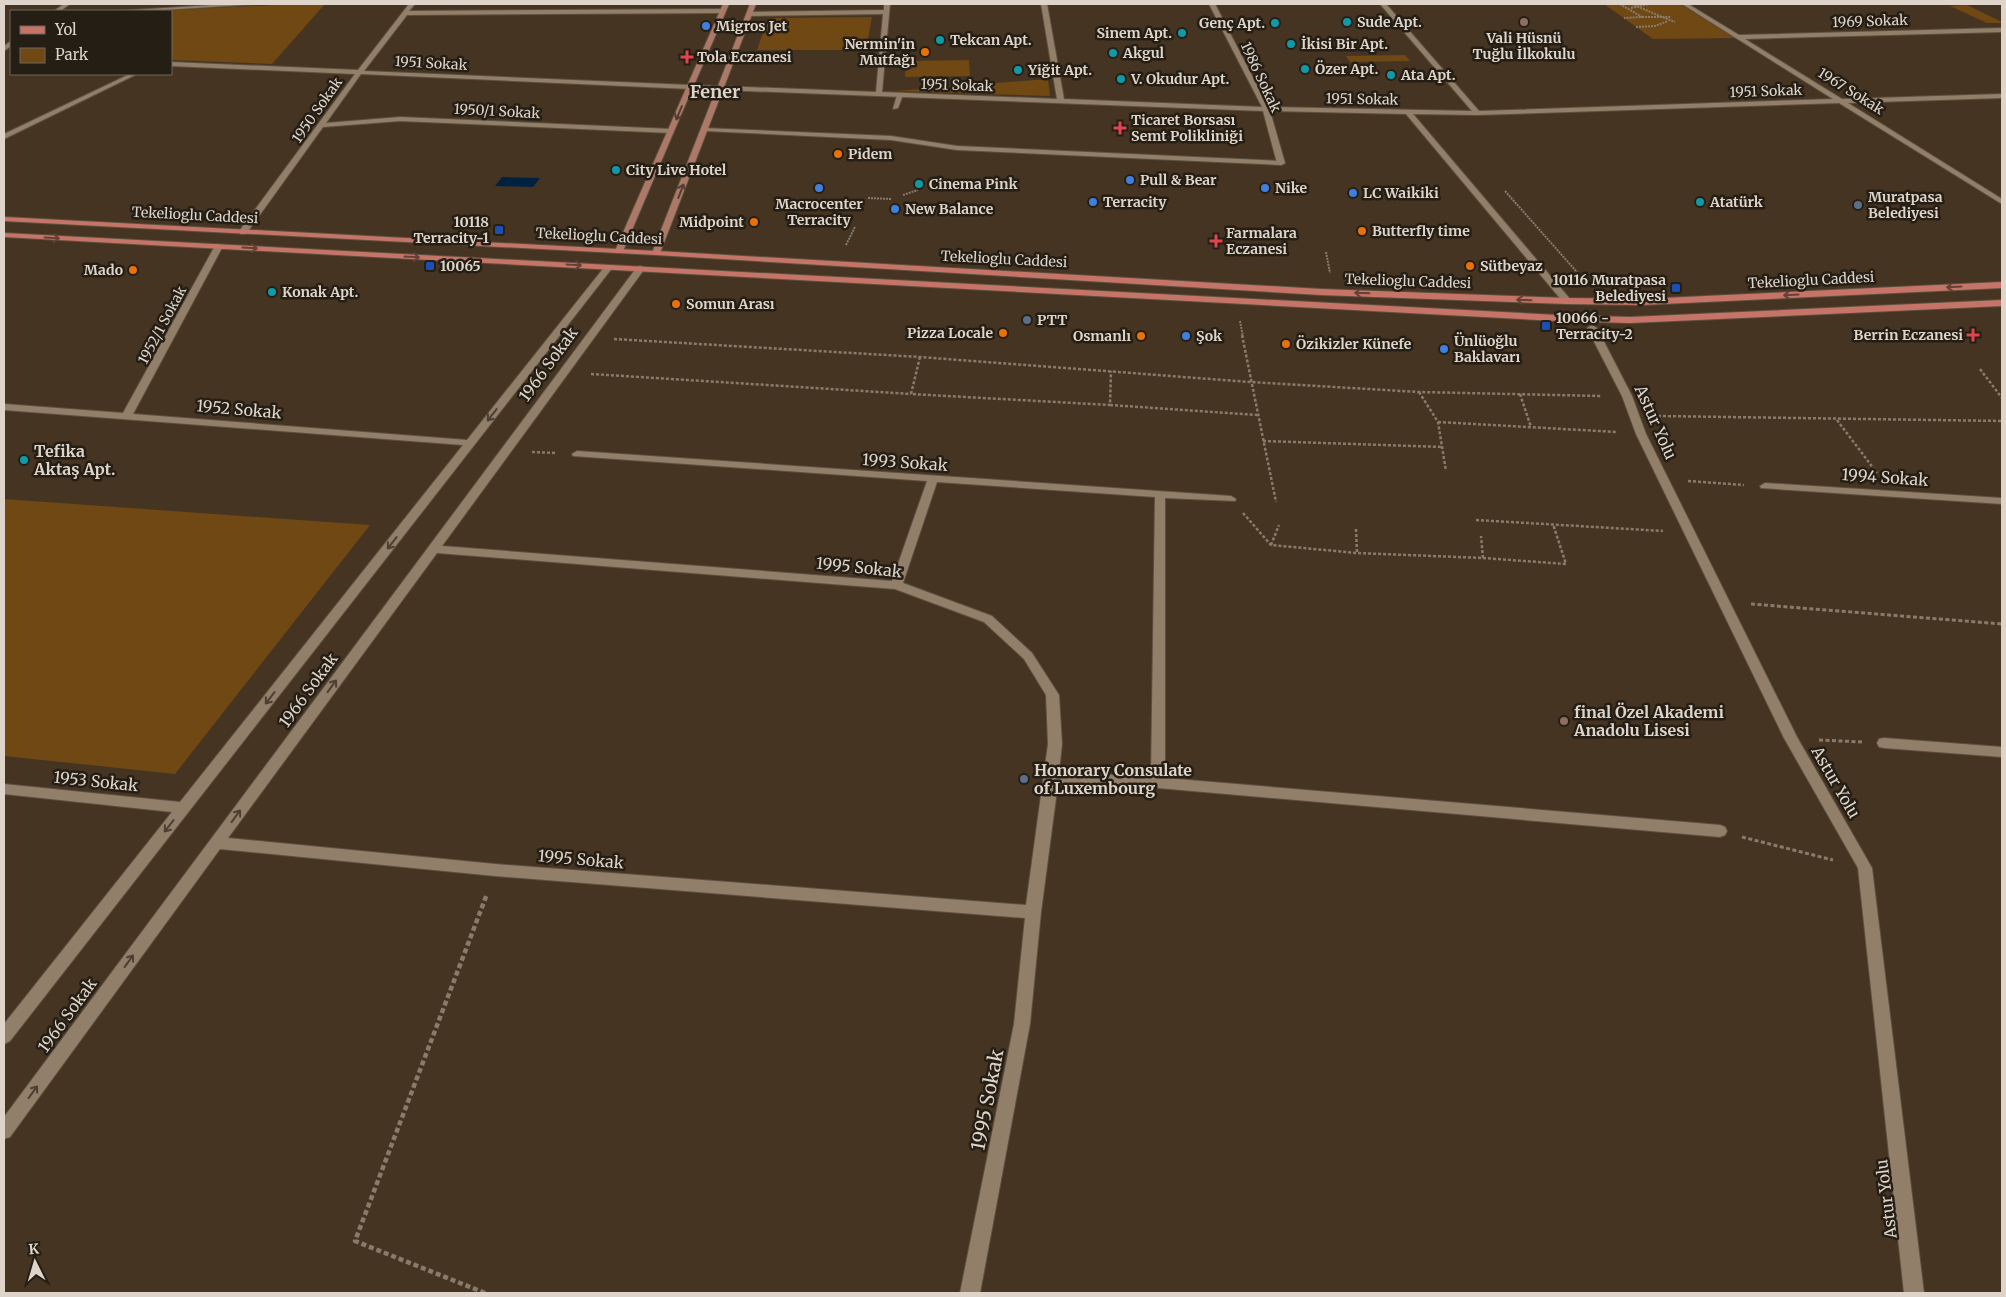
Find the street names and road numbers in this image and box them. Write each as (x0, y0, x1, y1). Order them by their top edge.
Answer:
street label: 1969 Sokak (1832, 11, 1908, 31)
street label: 1986 Sokak (1237, 39, 1285, 115)
street label: 1951 Sokak (394, 52, 468, 74)
street label: 1967 Sokak (1815, 64, 1887, 118)
street label: 1950 Sokak (288, 74, 346, 146)
street label: 1951 Sokak (920, 75, 994, 95)
street label: 1951 Sokak (1729, 81, 1803, 101)
street label: 1951 Sokak (1326, 89, 1399, 109)
street label: 1950/1 Sokak (453, 100, 541, 122)
street label: Tekelioglu Caddesi (131, 203, 259, 227)
street label: Tekelioglu Caddesi (535, 224, 663, 248)
street label: Tekelioglu Caddesi (940, 247, 1068, 271)
street label: Tekelioglu Caddesi (1747, 268, 1875, 292)
street label: Tekelioglu Caddesi (1344, 270, 1472, 292)
street label: 1952/1 Sokak (134, 283, 190, 367)
street label: 1966 Sokak (514, 322, 582, 405)
street label: Astur Yolu (1630, 381, 1681, 462)
street label: 1952 Sokak (196, 395, 283, 423)
street label: 1993 Sokak (862, 449, 949, 475)
street label: 1994 Sokak (1841, 464, 1930, 490)
street label: 1995 Sokak (815, 553, 904, 582)
street label: 1966 Sokak (274, 648, 342, 731)
street label: Astur Yolu (1807, 742, 1865, 821)
street label: 1953 Sokak (53, 767, 140, 795)
street label: 1995 Sokak (537, 845, 626, 873)
street label: 1966 Sokak (33, 973, 101, 1056)
street label: 1995 Sokak (965, 1047, 1009, 1153)
street label: Astur Yolu (1871, 1158, 1901, 1241)

